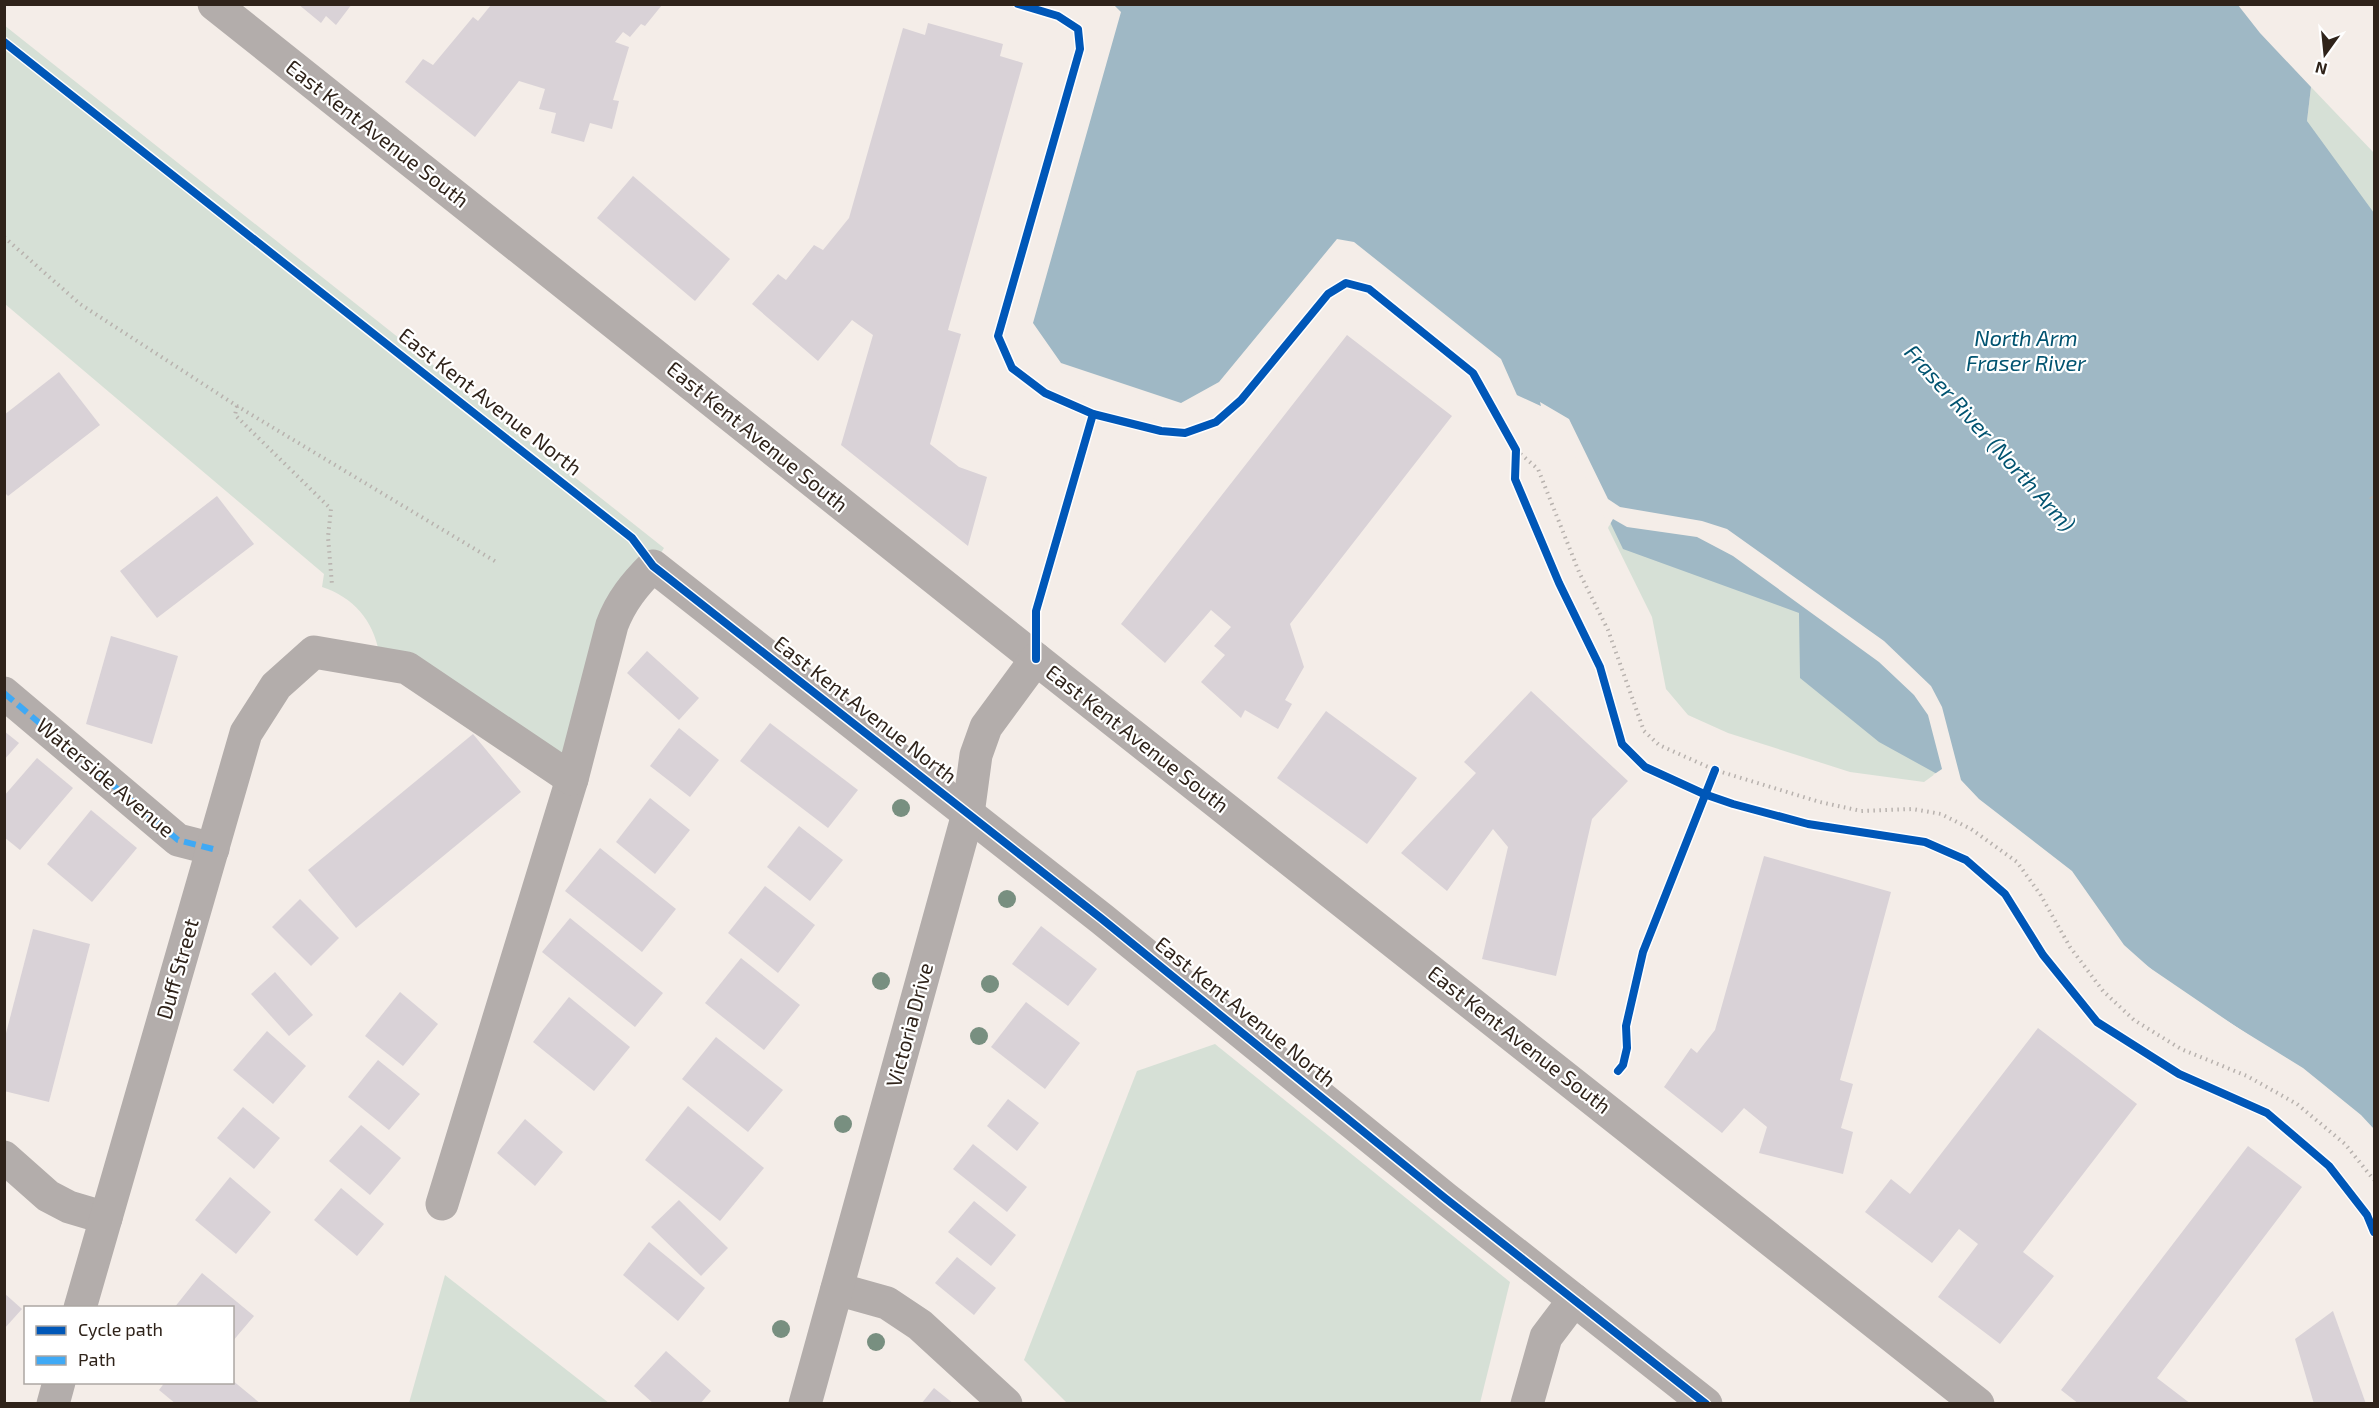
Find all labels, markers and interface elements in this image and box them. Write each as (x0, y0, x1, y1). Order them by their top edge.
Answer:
north arrow (2295, 24, 2355, 84)
street label: East Kent Avenue South (281, 54, 474, 212)
text: N (2313, 58, 2329, 80)
street label: East Kent Avenue North (395, 322, 587, 480)
water label: North Arm Fraser River (1966, 324, 2087, 375)
water label: Fraser River (North Arm) (1900, 339, 2082, 536)
street label: East Kent Avenue South (663, 355, 853, 516)
street label: East Kent Avenue North (770, 630, 962, 788)
street label: East Kent Avenue South (1041, 659, 1234, 817)
street label: Waterside Avenue (32, 712, 180, 842)
street label: Duff Street (150, 915, 203, 1022)
street label: East Kent Avenue North (1151, 930, 1341, 1091)
street label: Victoria Drive (880, 960, 937, 1090)
street label: East Kent Avenue South (1423, 960, 1616, 1118)
legend (24, 1306, 234, 1384)
text: Cycle path (78, 1318, 163, 1340)
text: Path (78, 1348, 116, 1370)

